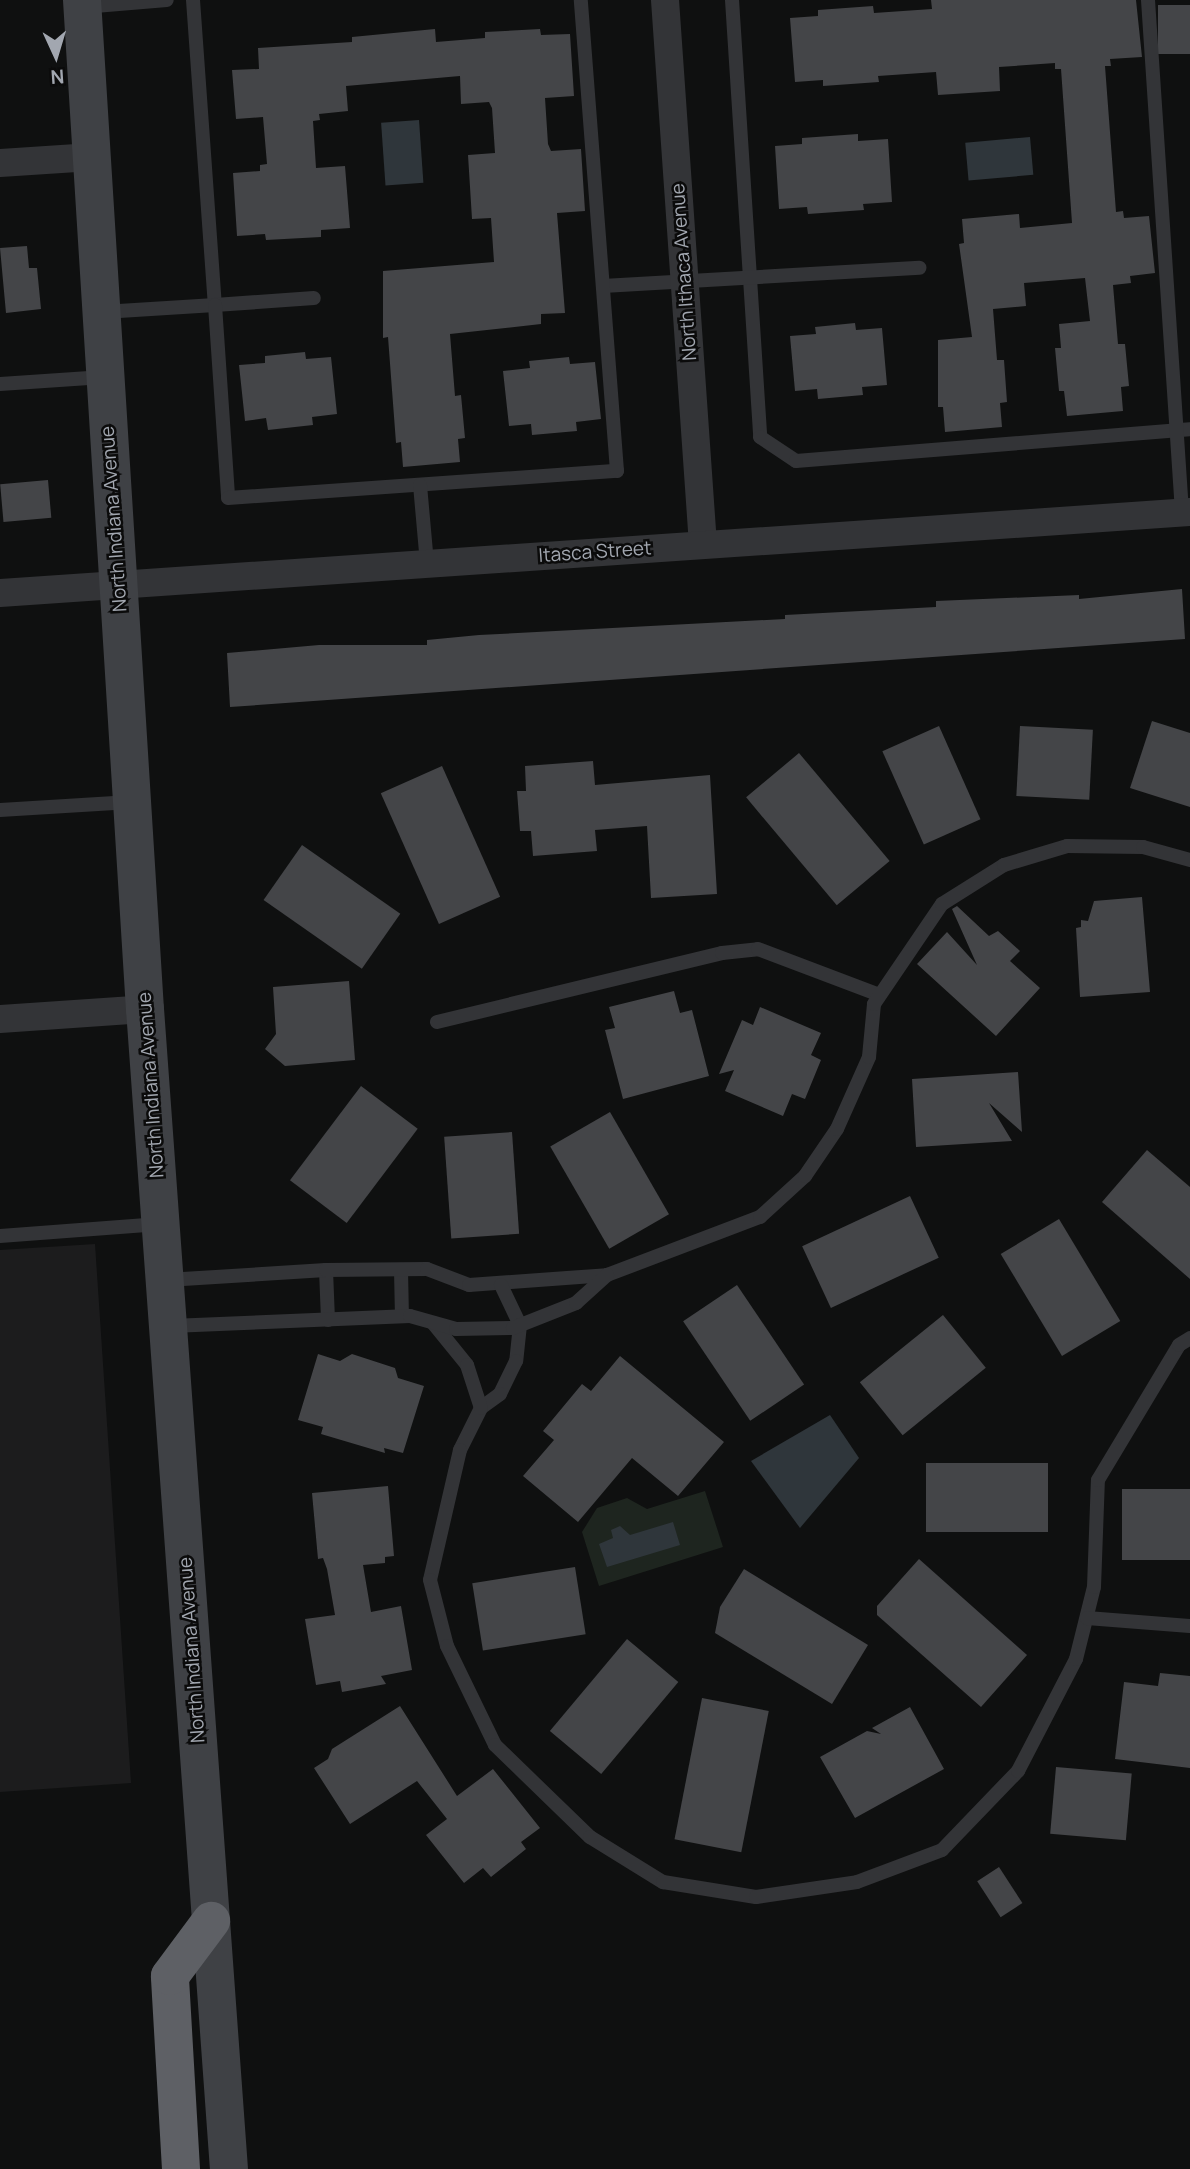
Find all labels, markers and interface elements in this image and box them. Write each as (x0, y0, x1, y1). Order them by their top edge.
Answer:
north arrow (21, 21, 91, 91)
text: N (50, 64, 65, 90)
street label: North Ithaca Avenue (666, 183, 702, 361)
street label: North Indiana Avenue (96, 425, 132, 613)
street label: Itasca Street (538, 537, 652, 567)
street label: North Indiana Avenue (133, 991, 169, 1179)
street label: North Indiana Avenue (174, 1556, 210, 1744)

